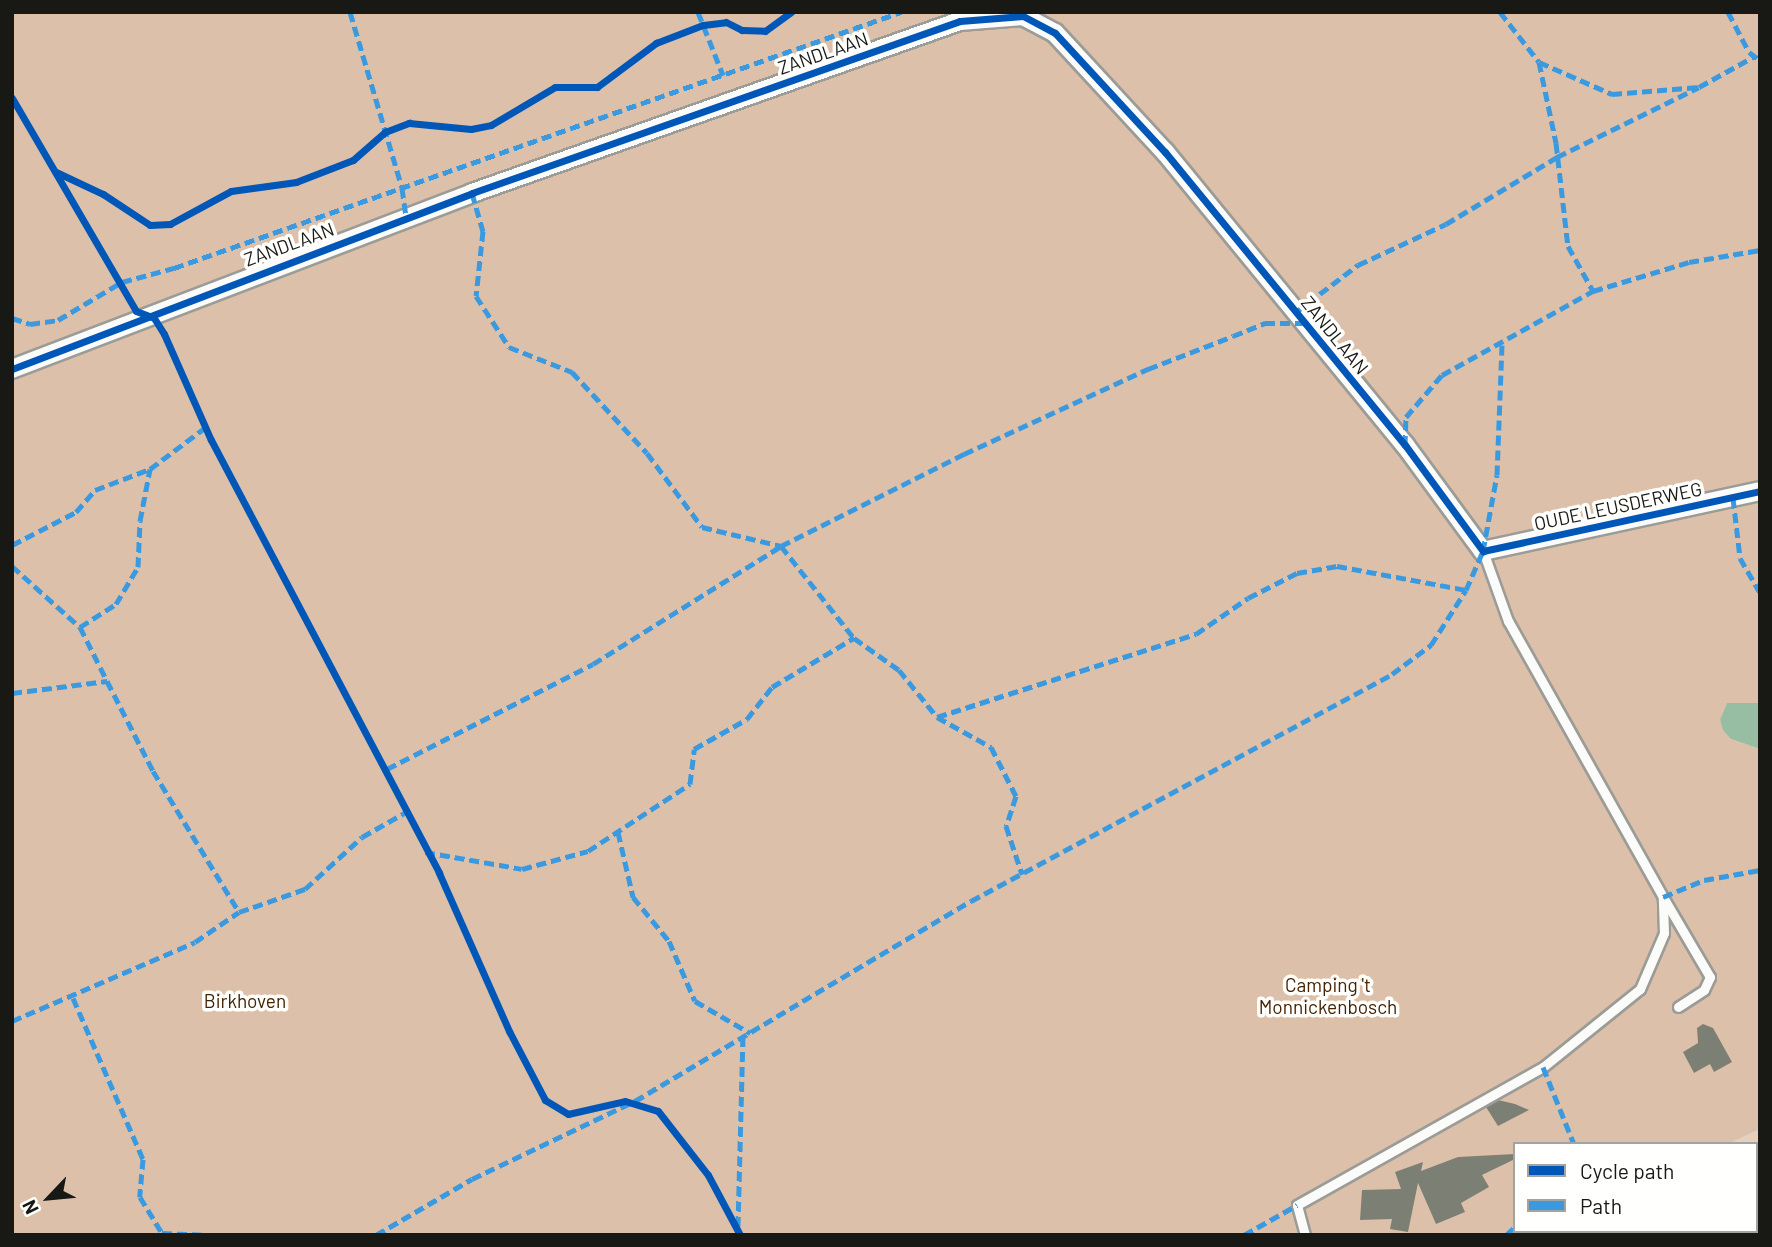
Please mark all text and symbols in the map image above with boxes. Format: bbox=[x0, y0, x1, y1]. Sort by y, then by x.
street label: ZANDLAAN bbox=[775, 27, 871, 79]
street label: ZANDLAAN bbox=[241, 217, 337, 271]
street label: ZANDLAAN bbox=[1297, 291, 1373, 379]
street label: OUDE LEUSDERWEG bbox=[1532, 477, 1704, 535]
park label: Camping 't Monnickenbosch bbox=[1259, 974, 1397, 1018]
park label: Birkhoven bbox=[204, 990, 286, 1012]
legend bbox=[1513, 1142, 1758, 1233]
text: Cycle path bbox=[1580, 1158, 1674, 1183]
north arrow bbox=[14, 1163, 84, 1233]
text: Path bbox=[1580, 1193, 1622, 1218]
text: N bbox=[17, 1197, 43, 1218]

